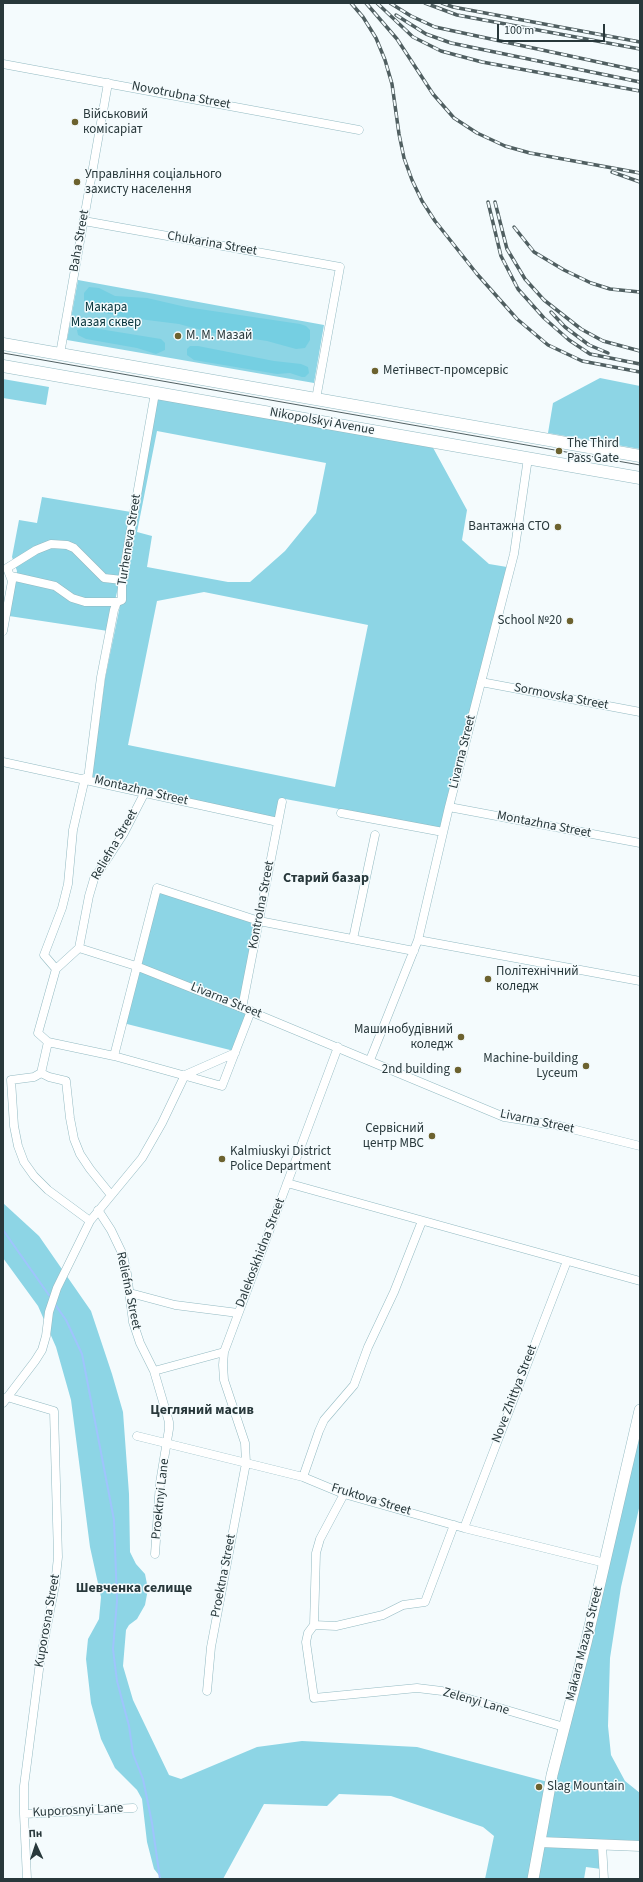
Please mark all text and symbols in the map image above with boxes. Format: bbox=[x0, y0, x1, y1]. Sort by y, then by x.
scale bar bbox=[499, 16, 607, 42]
text: 100 m bbox=[504, 22, 534, 39]
street label: Novotrubna Street bbox=[130, 79, 232, 113]
place label: Військовий комісаріат bbox=[83, 107, 148, 138]
marker: Військовий комісаріат bbox=[70, 117, 80, 127]
place label: Управління соціального захисту населення bbox=[85, 167, 222, 198]
marker: Управління соціального захисту населення bbox=[72, 177, 82, 187]
street label: Baha Street bbox=[67, 209, 93, 273]
street label: Chukarina Street bbox=[166, 228, 258, 260]
park label: Макара Мазая сквер bbox=[71, 300, 141, 331]
place label: М. М. Мазай bbox=[186, 328, 252, 344]
marker: М. М. Мазай bbox=[173, 331, 183, 341]
place label: Метінвест-промсервіс bbox=[383, 363, 509, 379]
marker: Метінвест-промсервіс bbox=[370, 366, 380, 376]
street label: Nikopolskyi Avenue bbox=[268, 405, 376, 439]
place label: The Third Pass Gate bbox=[567, 436, 619, 467]
marker: The Third Pass Gate bbox=[554, 446, 564, 456]
street label: Turheneva Street bbox=[115, 493, 145, 587]
place label: Вантажна СТО bbox=[468, 519, 550, 535]
marker: Вантажна СТО bbox=[553, 522, 563, 532]
place label: School №20 bbox=[498, 613, 562, 629]
marker: School №20 bbox=[565, 616, 575, 626]
street label: Sormovska Street bbox=[512, 680, 610, 714]
street label: Livarna Street bbox=[446, 714, 480, 790]
street label: Montazhna Street bbox=[93, 773, 189, 809]
street label: Reliefna Street bbox=[88, 807, 142, 883]
street label: Montazhna Street bbox=[496, 808, 592, 842]
street label: Kontrolna Street bbox=[246, 860, 278, 950]
district label: Старий базар bbox=[283, 871, 369, 887]
place label: Політехнічний коледж bbox=[496, 964, 579, 995]
marker: Політехнічний коледж bbox=[483, 974, 493, 984]
street label: Livarna Street bbox=[188, 980, 264, 1022]
place label: Машинобудівний коледж bbox=[354, 1022, 453, 1053]
marker: Машинобудівний коледж bbox=[456, 1032, 466, 1042]
place label: Machine-building Lyceum bbox=[483, 1051, 578, 1082]
marker: Machine-building Lyceum bbox=[581, 1061, 591, 1071]
place label: 2nd building bbox=[382, 1062, 450, 1078]
marker: 2nd building bbox=[453, 1065, 463, 1075]
street label: Livarna Street bbox=[499, 1107, 575, 1137]
place label: Сервісний центр МВС bbox=[363, 1121, 424, 1152]
marker: Сервісний центр МВС bbox=[427, 1131, 437, 1141]
place label: Kalmiuskyi District Police Department bbox=[230, 1144, 331, 1175]
marker: Kalmiuskyi District Police Department bbox=[217, 1154, 227, 1164]
street label: Dalekoskhidna Street bbox=[233, 1196, 289, 1310]
street label: Reliefna Street bbox=[112, 1251, 144, 1331]
street label: Nove Zhittya Street bbox=[489, 1343, 541, 1445]
district label: Цегляний масив bbox=[150, 1403, 254, 1419]
street label: Proektnyi Lane bbox=[149, 1458, 173, 1540]
street label: Fruktova Street bbox=[329, 1480, 413, 1520]
street label: Proektna Street bbox=[208, 1533, 240, 1619]
street label: Kuporosna Street bbox=[32, 1573, 64, 1669]
district label: Шевченка селище bbox=[76, 1581, 192, 1597]
street label: Makara Mazaya Street bbox=[563, 1585, 607, 1703]
street label: Zelenyi Lane bbox=[441, 1685, 511, 1719]
place label: Slag Mountain bbox=[547, 1779, 625, 1795]
marker: Slag Mountain bbox=[534, 1782, 544, 1792]
street label: Kuporosnyi Lane bbox=[32, 1801, 124, 1821]
north arrow bbox=[16, 1826, 56, 1866]
text: Пн bbox=[28, 1826, 43, 1841]

